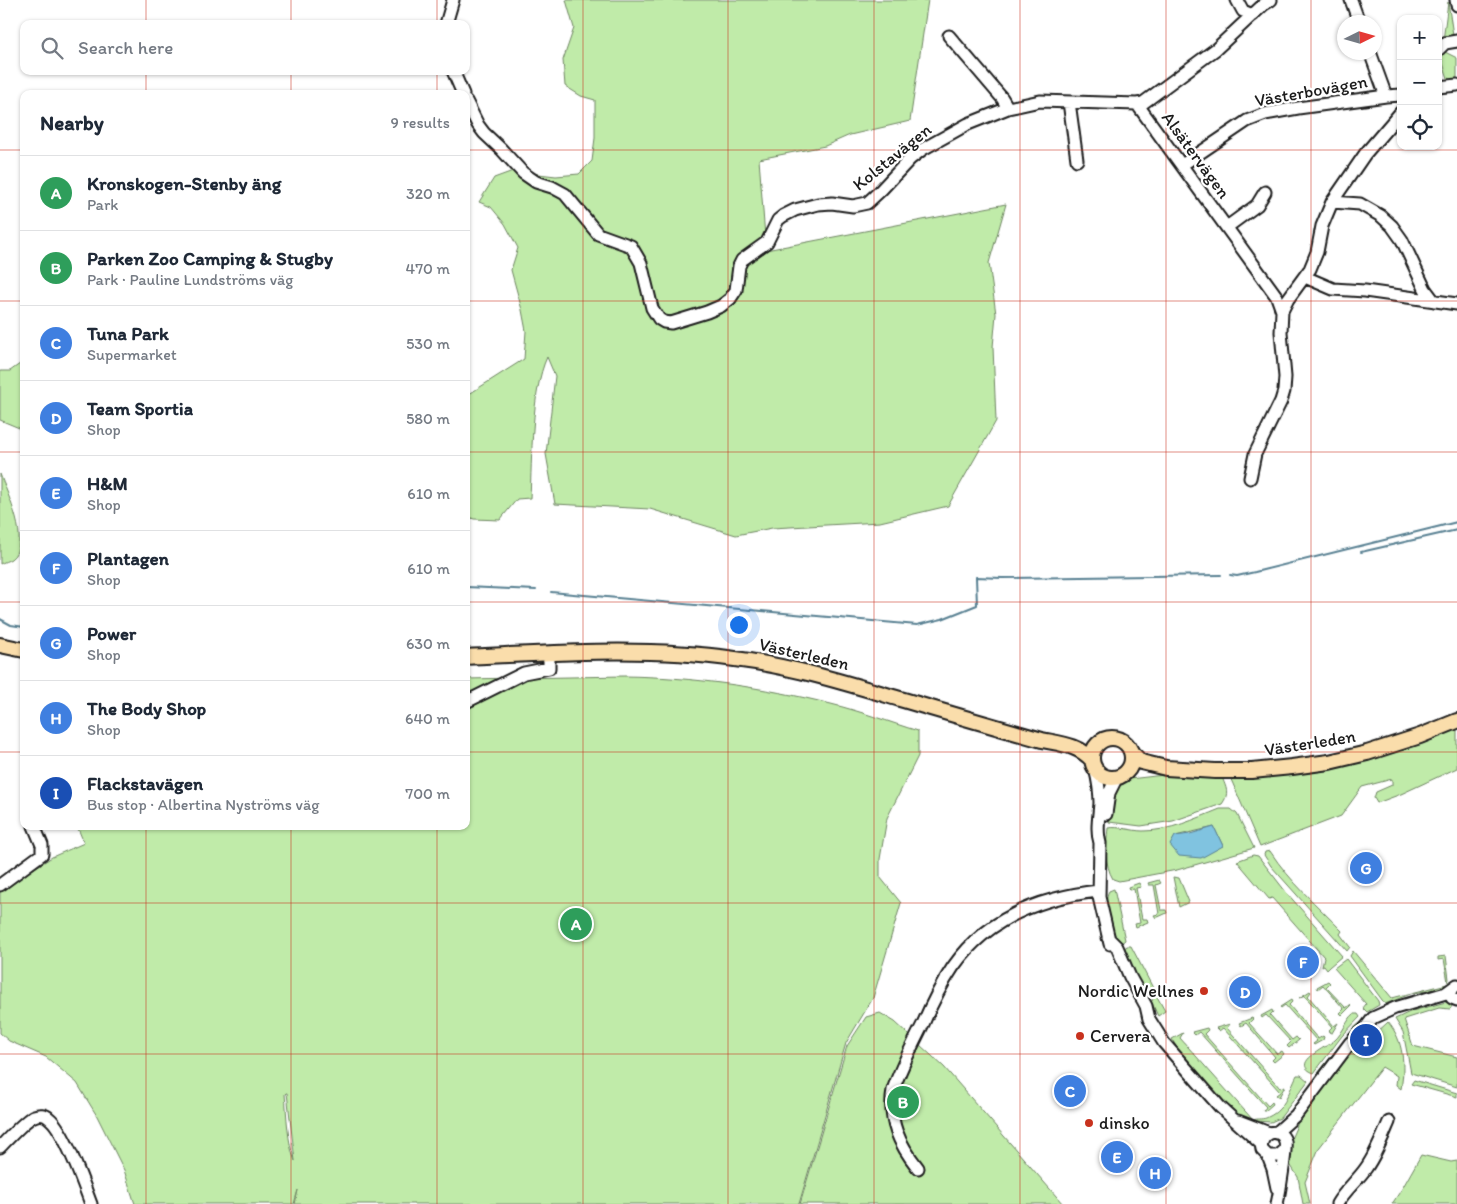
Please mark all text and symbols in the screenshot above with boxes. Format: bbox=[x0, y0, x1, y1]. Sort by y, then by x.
north arrow bbox=[1337, 15, 1382, 60]
map controls bbox=[1397, 15, 1442, 150]
button: + bbox=[1397, 15, 1442, 60]
search box bbox=[20, 20, 470, 75]
icon: search bbox=[38, 34, 66, 62]
text: Search here bbox=[78, 36, 173, 59]
button: − bbox=[1397, 60, 1442, 105]
street label: Västerbovägen bbox=[1253, 70, 1369, 112]
button: locate bbox=[1397, 105, 1442, 150]
street label: Alsätervägen bbox=[1157, 107, 1235, 203]
text: Nearby bbox=[40, 110, 104, 135]
text: 9 results bbox=[391, 113, 450, 132]
street label: Kolstavägen bbox=[848, 119, 936, 195]
text: Kronskogen-Stenby äng bbox=[87, 172, 281, 195]
text: A bbox=[51, 184, 61, 203]
text: 320 m bbox=[406, 184, 450, 203]
text: Park bbox=[87, 195, 118, 214]
text: Parken Zoo Camping & Stugby bbox=[87, 247, 333, 270]
text: B bbox=[51, 259, 61, 278]
text: 470 m bbox=[406, 259, 450, 278]
text: Park · Pauline Lundströms väg bbox=[87, 270, 293, 289]
text: Tuna Park bbox=[87, 322, 169, 345]
text: C bbox=[51, 334, 61, 353]
text: 530 m bbox=[406, 334, 450, 353]
text: Supermarket bbox=[87, 345, 177, 364]
text: Team Sportia bbox=[87, 397, 193, 420]
text: D bbox=[51, 409, 61, 428]
text: 580 m bbox=[406, 409, 450, 428]
text: Shop bbox=[87, 420, 121, 439]
text: H&M bbox=[87, 472, 128, 495]
text: E bbox=[52, 484, 60, 503]
text: 610 m bbox=[407, 484, 450, 503]
text: Shop bbox=[87, 495, 121, 514]
text: Plantagen bbox=[87, 547, 169, 570]
text: F bbox=[52, 559, 60, 578]
text: 610 m bbox=[407, 559, 450, 578]
text: Shop bbox=[87, 570, 121, 589]
your location bbox=[726, 612, 752, 638]
text: Power bbox=[87, 622, 136, 645]
street label: Västerleden bbox=[757, 633, 851, 675]
text: G bbox=[50, 634, 62, 653]
text: 630 m bbox=[406, 634, 450, 653]
text: Shop bbox=[87, 645, 121, 664]
text: The Body Shop bbox=[87, 697, 206, 720]
text: H bbox=[50, 709, 62, 728]
text: 640 m bbox=[405, 709, 450, 728]
text: Shop bbox=[87, 720, 121, 739]
street label: Västerleden bbox=[1263, 725, 1357, 761]
text: Flackstavägen bbox=[87, 772, 203, 795]
text: I bbox=[53, 784, 59, 803]
text: 700 m bbox=[405, 784, 450, 803]
text: Bus stop · Albertina Nyströms väg bbox=[87, 795, 319, 814]
pin: G bbox=[1350, 849, 1382, 887]
pin: A bbox=[560, 905, 592, 943]
pin: F bbox=[1287, 943, 1319, 981]
pin: D bbox=[1229, 973, 1261, 1011]
place label: Nordic Wellnes bbox=[1078, 980, 1194, 1002]
marker: Nordic Wellnes bbox=[1198, 985, 1210, 997]
pin: I bbox=[1350, 1021, 1382, 1059]
place label: Cervera bbox=[1090, 1025, 1151, 1047]
marker: Cervera bbox=[1074, 1030, 1086, 1042]
pin: C bbox=[1054, 1072, 1086, 1110]
pin: B bbox=[887, 1083, 919, 1121]
place label: dinsko bbox=[1099, 1112, 1150, 1134]
marker: dinsko bbox=[1083, 1117, 1095, 1129]
pin: E bbox=[1101, 1138, 1133, 1176]
pin: H bbox=[1139, 1154, 1171, 1192]

